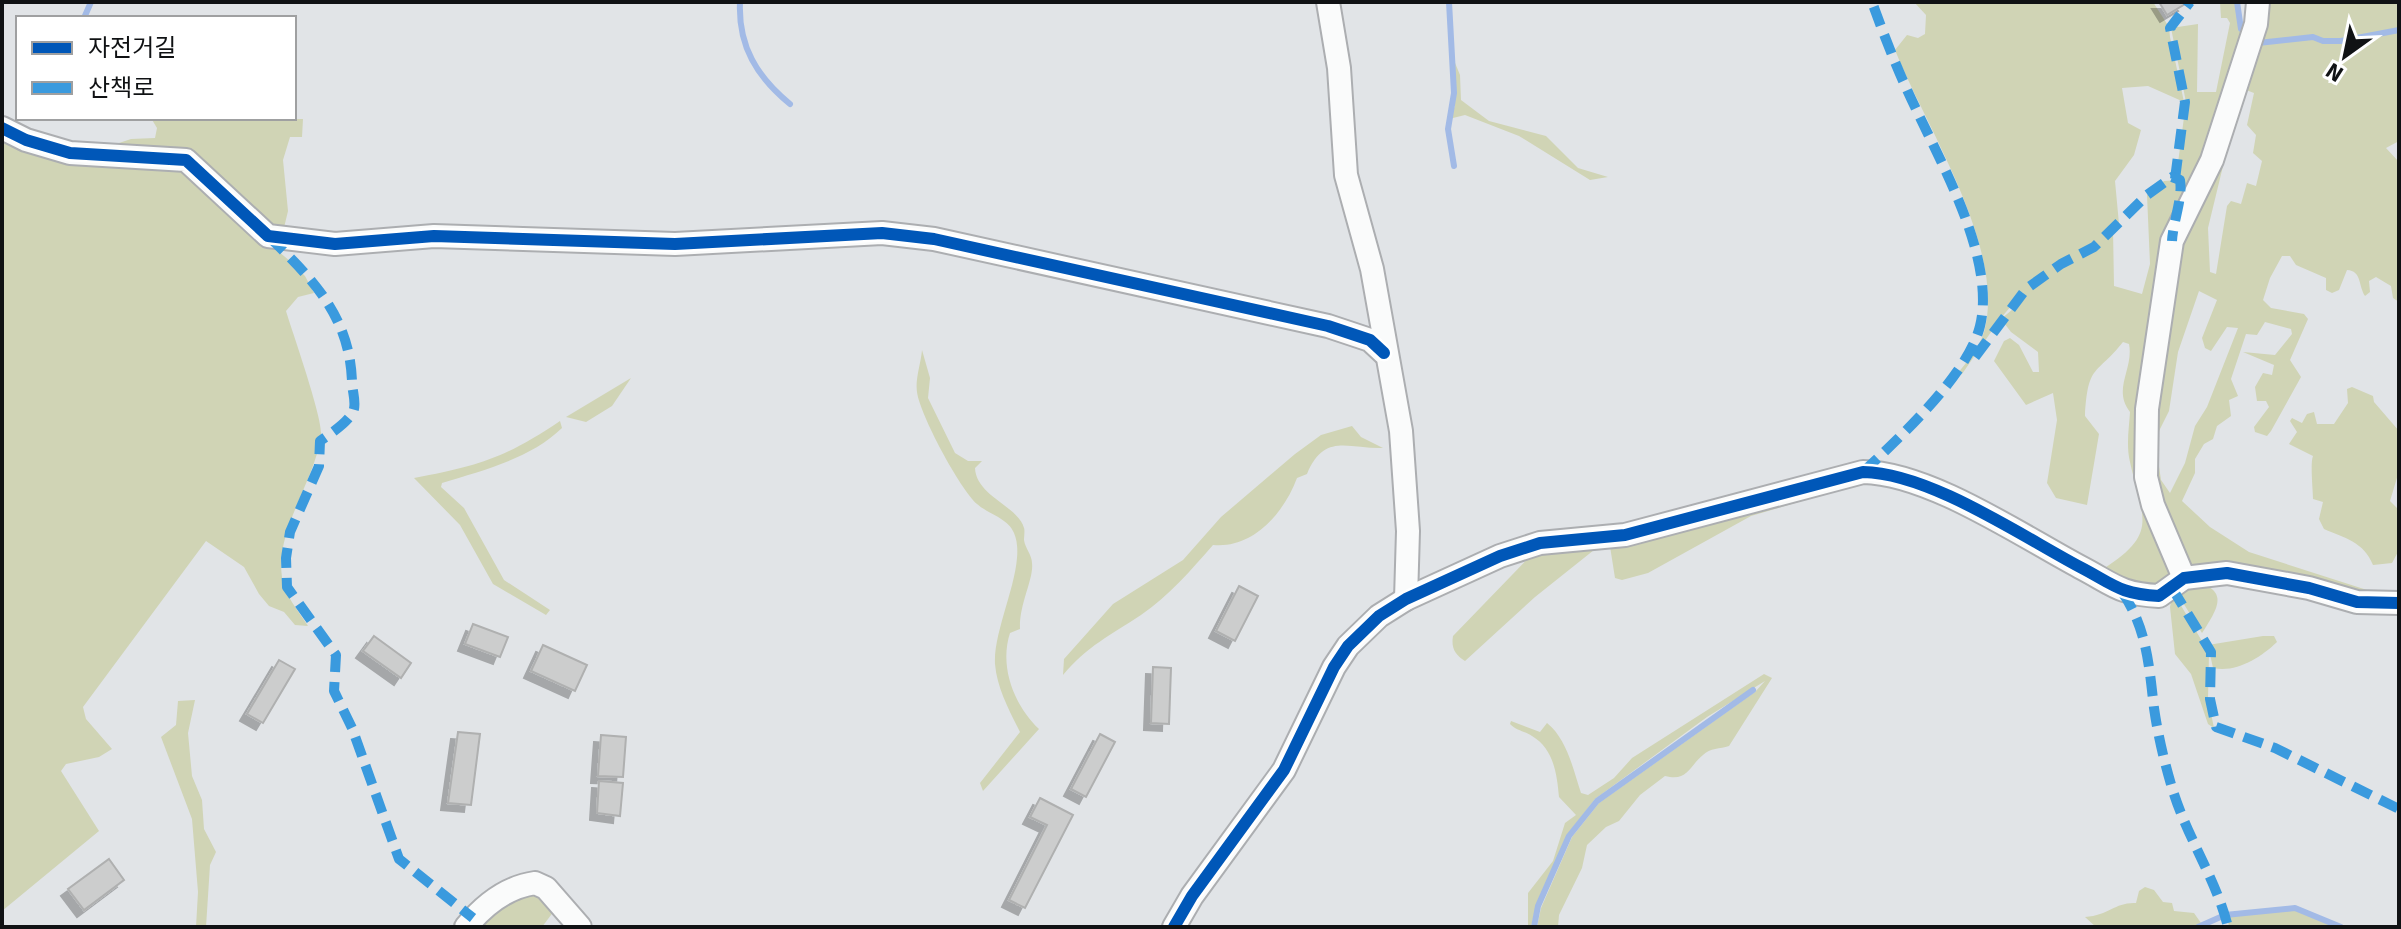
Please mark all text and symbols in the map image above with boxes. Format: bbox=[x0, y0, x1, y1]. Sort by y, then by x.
legend bbox=[16, 16, 296, 120]
north arrow bbox=[2305, 16, 2385, 96]
text: 자전거길 bbox=[88, 33, 176, 63]
text: N bbox=[2321, 57, 2348, 88]
text: 산책로 bbox=[88, 73, 154, 103]

